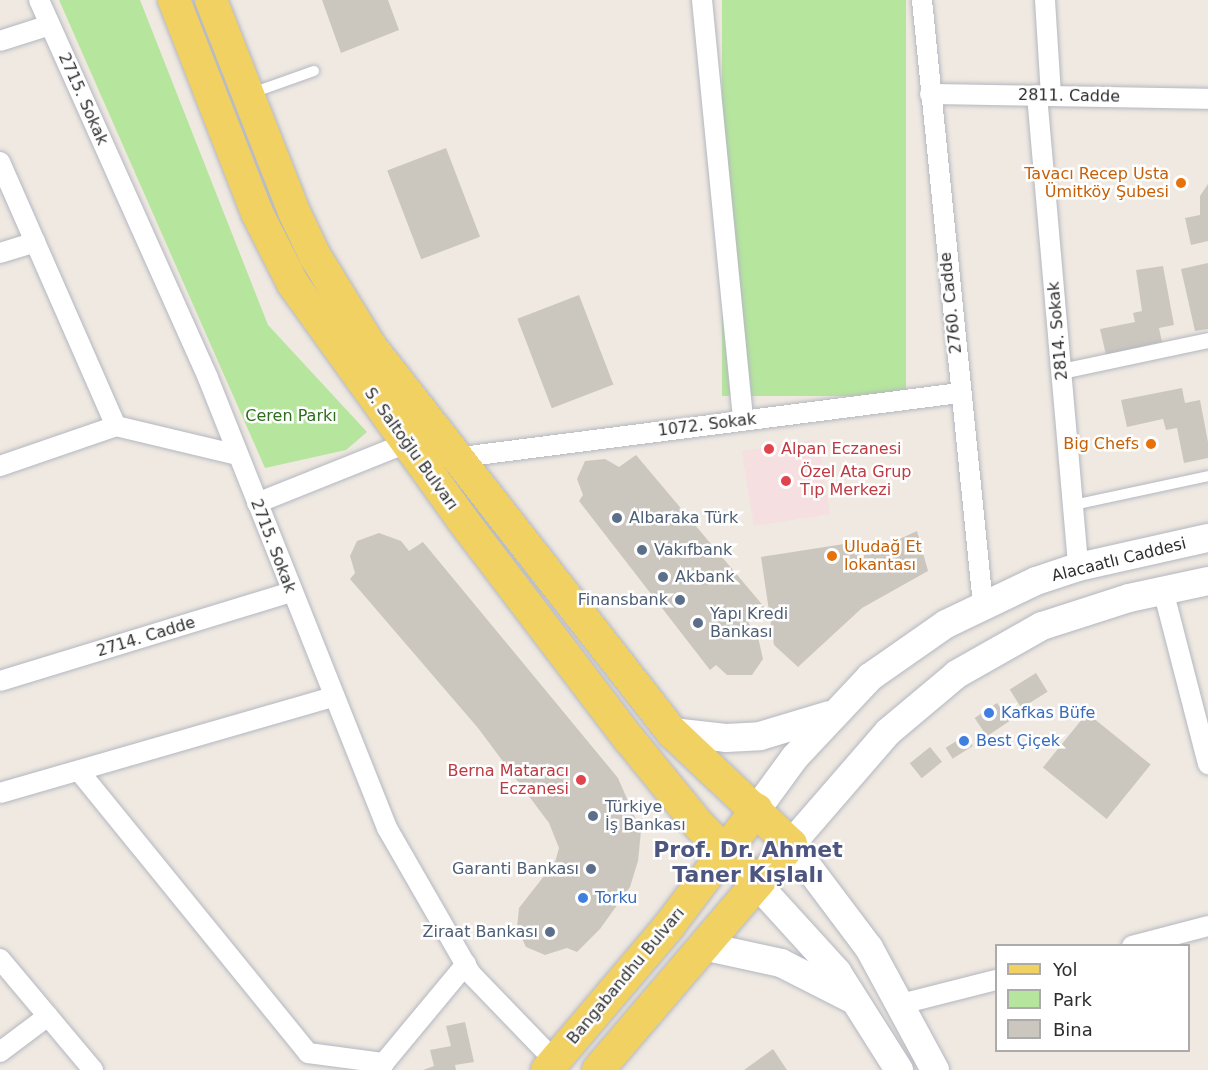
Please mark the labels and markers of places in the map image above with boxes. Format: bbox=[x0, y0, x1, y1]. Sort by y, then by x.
place label: Tavacı Recep Usta Ümitköy Şubesi bbox=[1024, 164, 1169, 202]
marker: Tavacı Recep Usta Ümitköy Şubesi bbox=[1174, 176, 1188, 190]
place label: Big Chefs bbox=[1063, 434, 1139, 454]
marker: Big Chefs bbox=[1144, 437, 1158, 451]
place label: Alpan Eczanesi bbox=[781, 439, 901, 459]
marker: Alpan Eczanesi bbox=[762, 442, 776, 456]
place label: Özel Ata Grup Tıp Merkezi bbox=[800, 462, 911, 500]
marker: Özel Ata Grup Tıp Merkezi bbox=[777, 472, 795, 490]
place label: Albaraka Türk bbox=[629, 508, 738, 528]
marker: Albaraka Türk bbox=[610, 511, 624, 525]
place label: Uludağ Et lokantası bbox=[844, 537, 922, 575]
place label: Vakıfbank bbox=[654, 540, 732, 560]
marker: Vakıfbank bbox=[635, 543, 649, 557]
marker: Uludağ Et lokantası bbox=[825, 549, 839, 563]
place label: Akbank bbox=[675, 567, 735, 587]
marker: Akbank bbox=[656, 570, 670, 584]
place label: Finansbank bbox=[578, 590, 668, 610]
marker: Finansbank bbox=[673, 593, 687, 607]
place label: Yapı Kredi Bankası bbox=[710, 604, 788, 642]
marker: Yapı Kredi Bankası bbox=[691, 616, 705, 630]
place label: Kafkas Büfe bbox=[1001, 703, 1095, 723]
marker: Kafkas Büfe bbox=[982, 706, 996, 720]
place label: Best Çiçek bbox=[976, 731, 1060, 751]
marker: Best Çiçek bbox=[957, 734, 971, 748]
place label: Berna Mataracı Eczanesi bbox=[448, 761, 569, 799]
marker: Berna Mataracı Eczanesi bbox=[574, 773, 588, 787]
place label: Türkiye İş Bankası bbox=[605, 797, 686, 835]
marker: Türkiye İş Bankası bbox=[586, 809, 600, 823]
place label: Garanti Bankası bbox=[452, 859, 579, 879]
marker: Garanti Bankası bbox=[584, 862, 598, 876]
place label: Torku bbox=[595, 888, 637, 908]
marker: Torku bbox=[576, 891, 590, 905]
place label: Ziraat Bankası bbox=[423, 922, 538, 942]
marker: Ziraat Bankası bbox=[543, 925, 557, 939]

